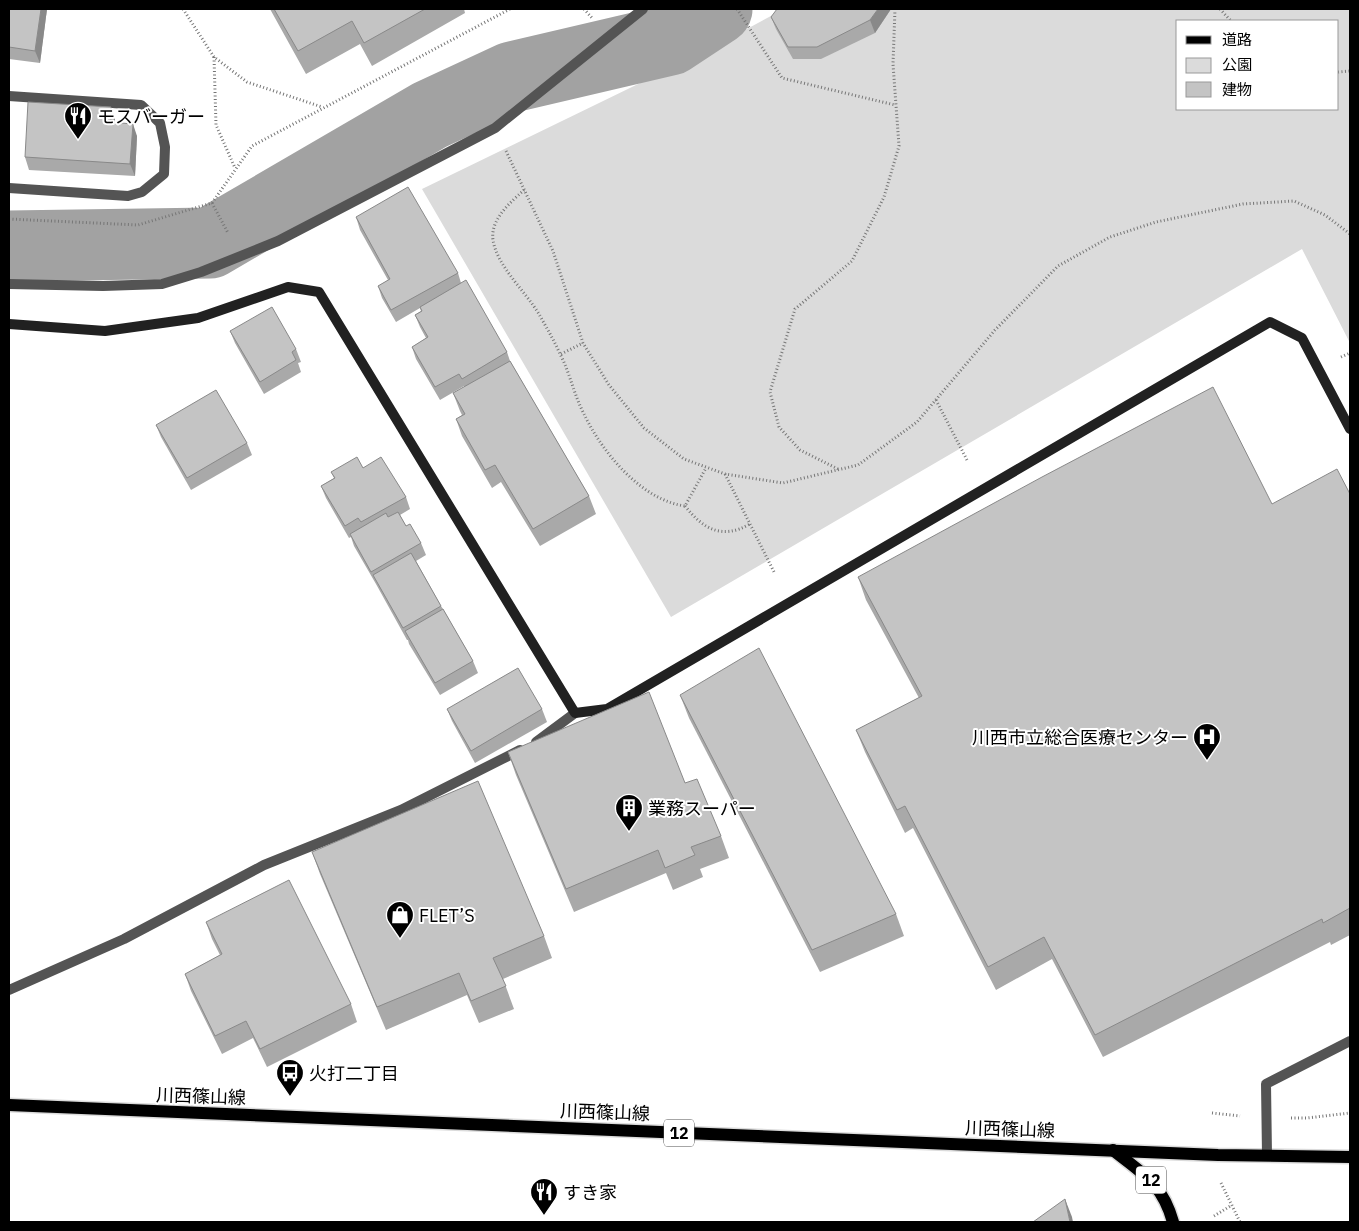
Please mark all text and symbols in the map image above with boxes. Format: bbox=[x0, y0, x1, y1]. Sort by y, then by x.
legend bbox=[1176, 20, 1339, 110]
text: 道路 bbox=[1222, 30, 1252, 49]
text: 公園 bbox=[1222, 55, 1252, 74]
text: 建物 bbox=[1222, 80, 1252, 99]
restaurant icon: モスバーガー bbox=[63, 101, 93, 140]
place label: モスバーガー bbox=[97, 105, 205, 128]
hospital icon: 川西市立総合医療センター bbox=[1192, 722, 1222, 761]
place label: 川西市立総合医療センター bbox=[972, 726, 1188, 749]
building icon: 業務スーパー bbox=[614, 793, 644, 832]
place label: 業務スーパー bbox=[648, 797, 756, 820]
shop icon: FLET’S bbox=[385, 900, 415, 939]
place label: FLET’S bbox=[419, 904, 475, 927]
bus stop icon: 火打二丁目 bbox=[275, 1058, 305, 1097]
place label: 火打二丁目 bbox=[309, 1062, 399, 1085]
street label: 川西篠山線 bbox=[156, 1083, 246, 1109]
street label: 川西篠山線 bbox=[560, 1099, 650, 1125]
street label: 川西篠山線 bbox=[965, 1116, 1055, 1142]
road number: 12 bbox=[664, 1120, 694, 1146]
road number: 12 bbox=[1136, 1166, 1166, 1194]
restaurant icon: すき家 bbox=[529, 1177, 559, 1216]
place label: すき家 bbox=[563, 1181, 617, 1204]

